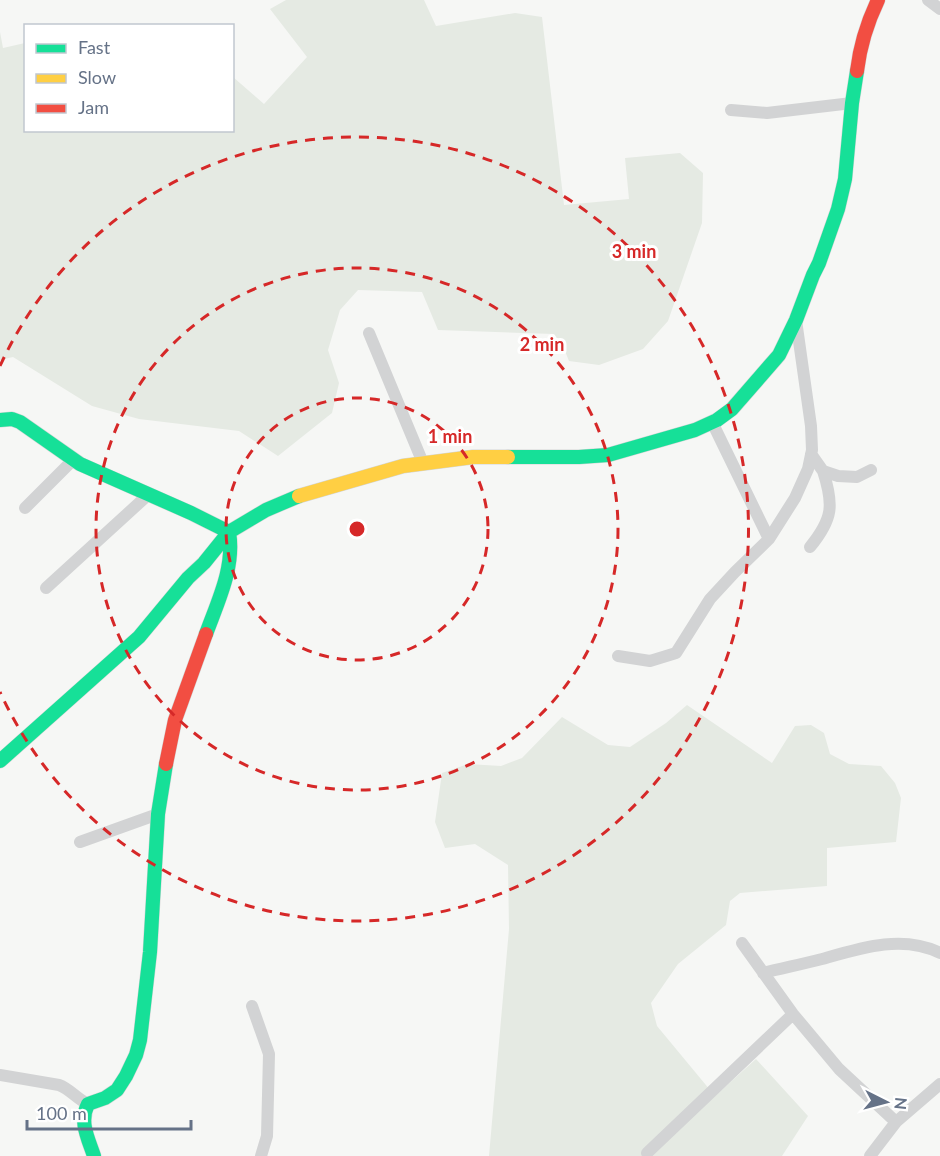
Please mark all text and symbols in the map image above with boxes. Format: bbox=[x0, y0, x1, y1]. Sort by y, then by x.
legend bbox=[24, 24, 234, 132]
text: Fast bbox=[78, 36, 111, 58]
text: Slow bbox=[78, 66, 116, 88]
text: Jam bbox=[78, 96, 109, 118]
text: 3 min bbox=[612, 240, 656, 262]
text: 2 min bbox=[520, 333, 564, 355]
text: 1 min bbox=[428, 425, 472, 447]
centre of rings bbox=[347, 519, 367, 539]
north arrow bbox=[856, 1072, 916, 1132]
scale bar bbox=[27, 1093, 190, 1131]
text: N bbox=[891, 1096, 912, 1111]
text: 100 m bbox=[36, 1102, 87, 1124]

